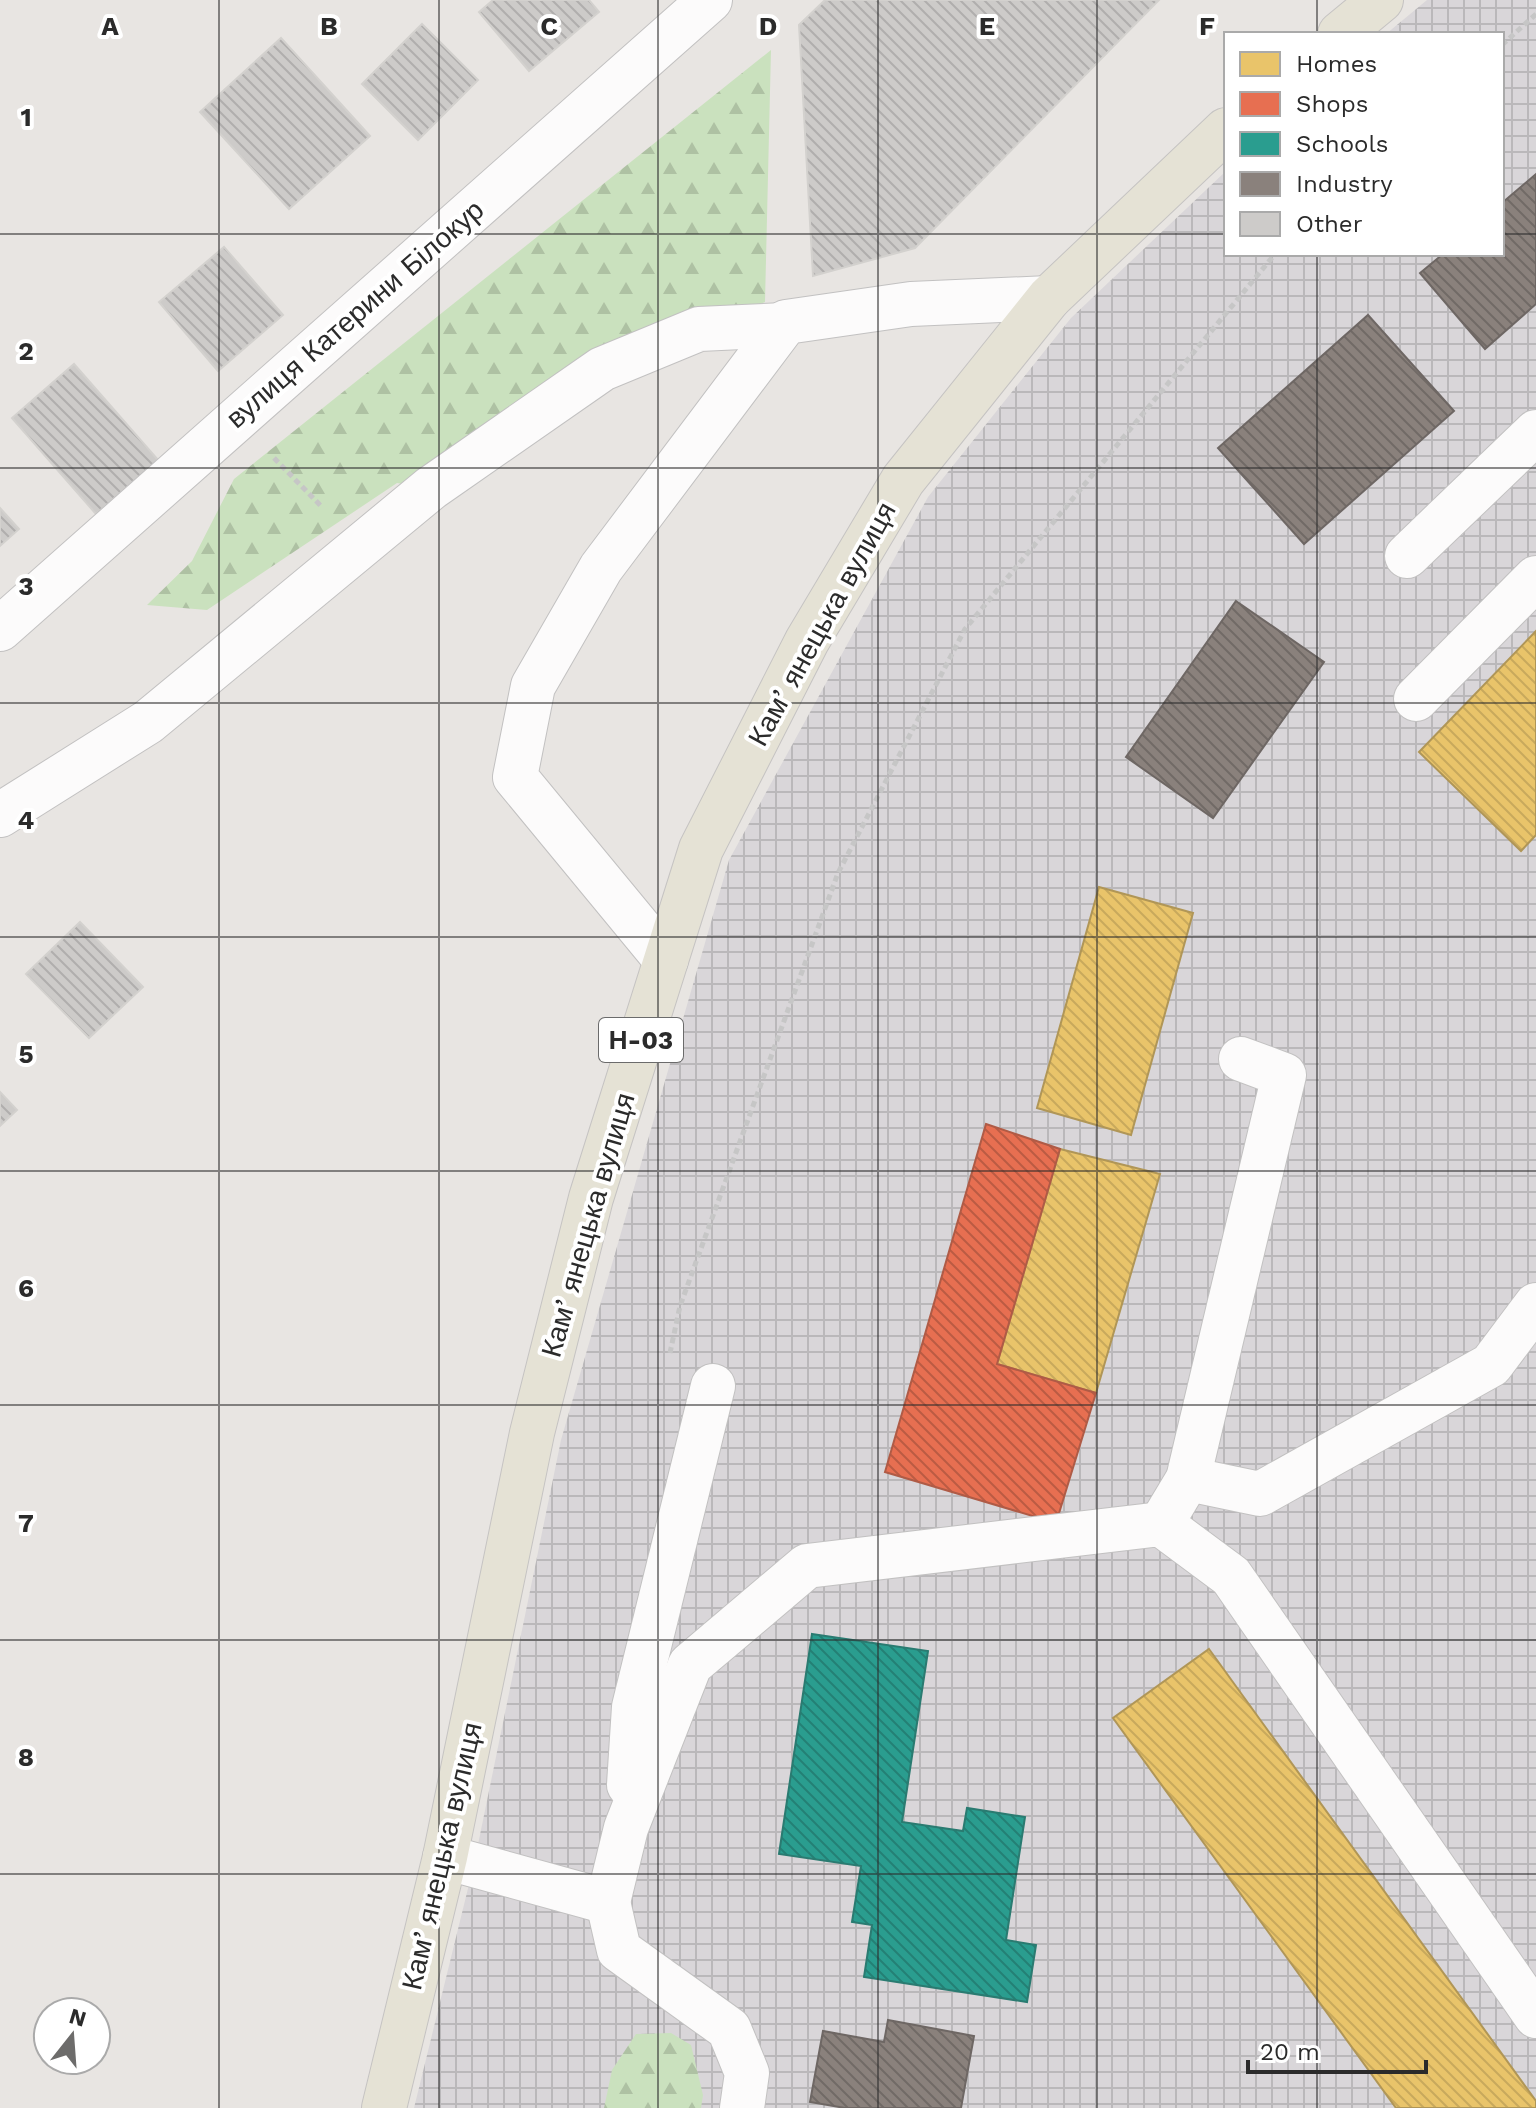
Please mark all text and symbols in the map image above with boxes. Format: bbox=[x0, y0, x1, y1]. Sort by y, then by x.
text: A bbox=[101, 11, 119, 41]
text: B bbox=[320, 11, 338, 41]
text: C bbox=[540, 11, 558, 41]
text: D bbox=[759, 11, 777, 41]
text: E bbox=[979, 11, 995, 41]
text: F bbox=[1199, 11, 1215, 41]
legend bbox=[1224, 32, 1504, 256]
text: Homes bbox=[1296, 50, 1377, 78]
text: Shops bbox=[1296, 90, 1368, 118]
text: 1 bbox=[20, 102, 32, 132]
text: Schools bbox=[1296, 130, 1388, 158]
text: Industry bbox=[1296, 170, 1393, 198]
street label: вулиця Катерини Білокур bbox=[220, 193, 490, 435]
text: Other bbox=[1296, 210, 1363, 238]
text: 2 bbox=[18, 336, 34, 366]
street label: Камʼянецька вулиця bbox=[741, 496, 903, 752]
text: 3 bbox=[18, 571, 34, 601]
text: 4 bbox=[18, 805, 35, 835]
road number: Н-03 bbox=[599, 1018, 683, 1062]
text: 5 bbox=[18, 1039, 34, 1069]
street label: Камʼянецька вулиця bbox=[534, 1089, 642, 1361]
text: 6 bbox=[18, 1273, 34, 1303]
text: 7 bbox=[18, 1508, 34, 1538]
street label: Камʼянецька вулиця bbox=[395, 1719, 489, 1993]
text: 8 bbox=[18, 1742, 34, 1772]
north arrow bbox=[32, 1996, 112, 2076]
text: N bbox=[66, 2003, 89, 2032]
scale bar bbox=[1248, 2024, 1426, 2074]
text: 20 m bbox=[1260, 2038, 1320, 2066]

